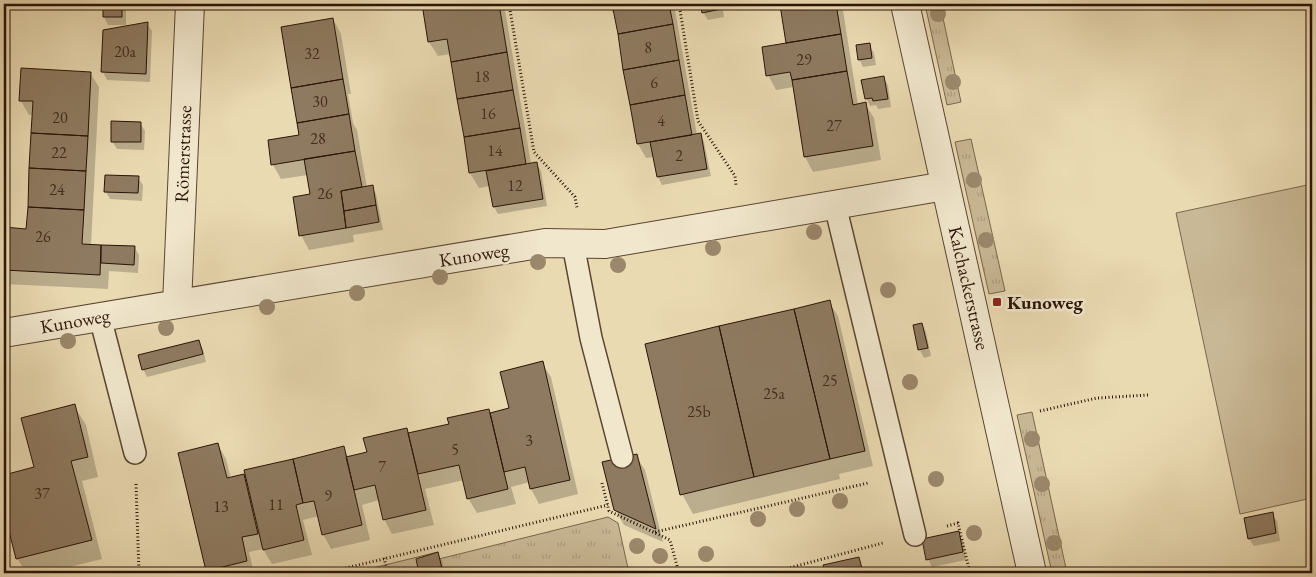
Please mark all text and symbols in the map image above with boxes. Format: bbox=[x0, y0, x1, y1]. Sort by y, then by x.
house number: 8 bbox=[644, 37, 652, 58]
house number: 20a bbox=[114, 41, 136, 62]
house number: 32 bbox=[304, 43, 320, 64]
house number: 29 bbox=[796, 49, 812, 70]
house number: 18 bbox=[474, 66, 490, 87]
house number: 6 bbox=[650, 72, 658, 93]
house number: 30 bbox=[312, 91, 328, 112]
house number: 16 bbox=[480, 103, 496, 124]
street label: Römerstrasse bbox=[169, 105, 197, 203]
house number: 20 bbox=[52, 107, 68, 128]
house number: 4 bbox=[657, 110, 665, 131]
house number: 27 bbox=[826, 115, 842, 136]
house number: 28 bbox=[310, 128, 326, 149]
house number: 14 bbox=[487, 140, 503, 161]
house number: 22 bbox=[51, 142, 67, 163]
house number: 2 bbox=[675, 145, 683, 166]
house number: 12 bbox=[507, 175, 523, 196]
house number: 24 bbox=[49, 179, 65, 200]
house number: 26 bbox=[317, 183, 333, 204]
street label: Kalchackerstrasse bbox=[943, 224, 995, 352]
house number: 26 bbox=[35, 226, 51, 247]
street label: Kunoweg bbox=[437, 237, 511, 273]
place label: Kunoweg bbox=[1007, 290, 1083, 315]
marker: Kunoweg bbox=[991, 296, 1003, 308]
street label: Kunoweg bbox=[38, 302, 113, 339]
house number: 25 bbox=[822, 370, 838, 391]
house number: 25a bbox=[763, 383, 785, 404]
house number: 25b bbox=[687, 401, 711, 422]
house number: 3 bbox=[525, 430, 533, 451]
house number: 5 bbox=[451, 439, 459, 460]
house number: 7 bbox=[378, 456, 386, 477]
house number: 37 bbox=[34, 483, 50, 504]
house number: 9 bbox=[324, 485, 332, 506]
house number: 11 bbox=[268, 494, 284, 515]
house number: 13 bbox=[213, 496, 229, 517]

